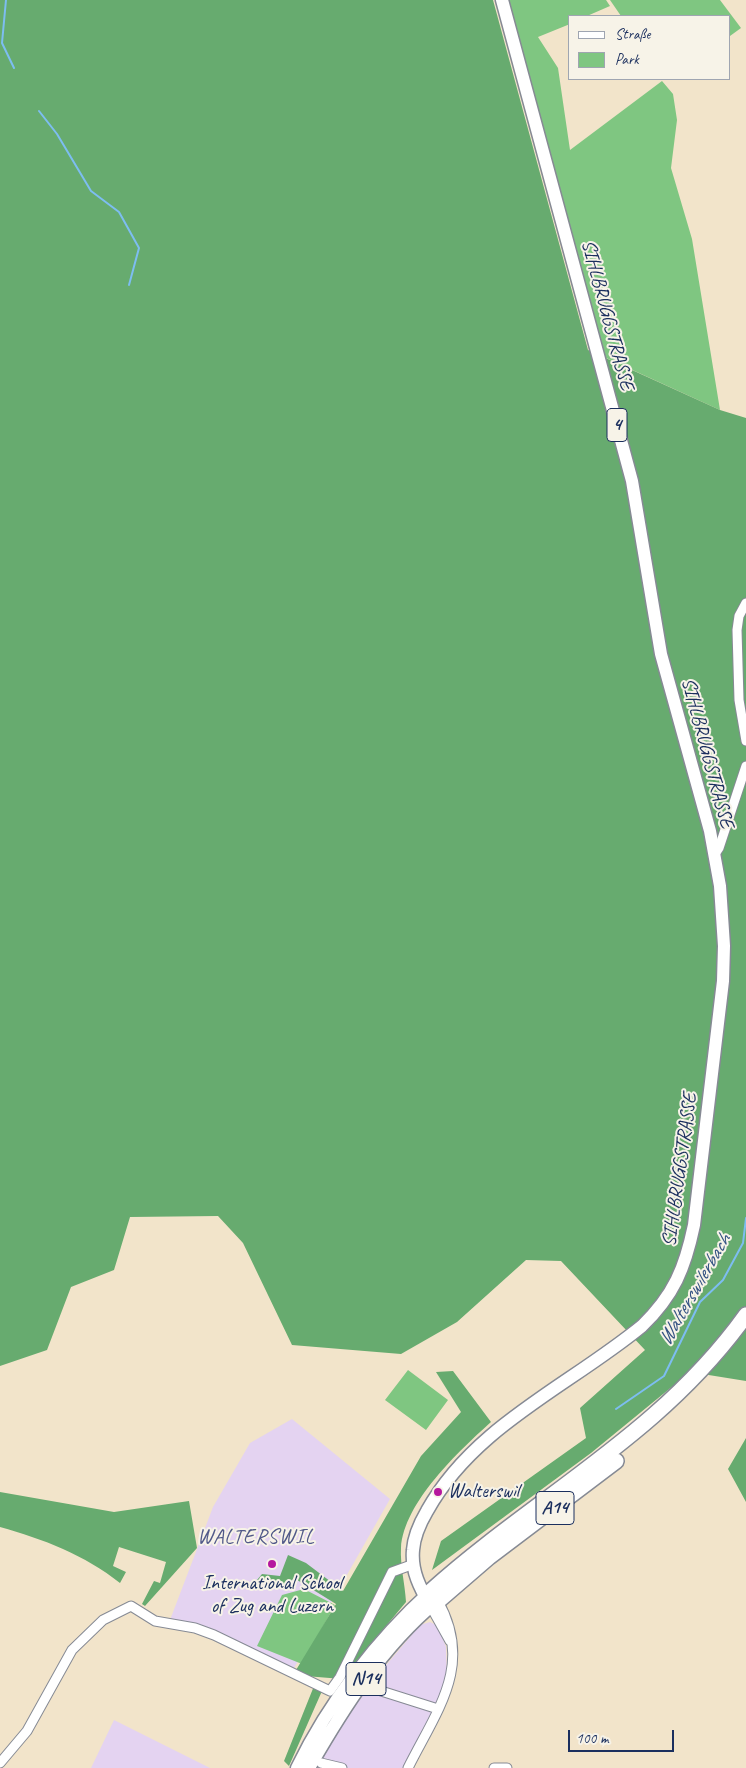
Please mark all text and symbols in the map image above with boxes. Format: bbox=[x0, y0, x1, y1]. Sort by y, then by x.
legend bbox=[568, 15, 731, 80]
text: Straße bbox=[615, 25, 650, 44]
text: Park bbox=[615, 50, 639, 69]
street label: SIHLBRUGGSTRASSE bbox=[575, 237, 639, 393]
road number: 4 bbox=[607, 408, 627, 442]
street label: SIHLBRUGGSTRASSE bbox=[675, 675, 739, 831]
street label: SIHLBRUGGSTRASSE bbox=[657, 1092, 703, 1248]
water label: Walterswilerbach bbox=[653, 1230, 737, 1350]
place label: Walterswil bbox=[448, 1480, 519, 1504]
marker: Walterswil bbox=[432, 1486, 444, 1498]
road number: A14 bbox=[536, 1492, 574, 1525]
district label: WALTERSWIL bbox=[197, 1524, 315, 1550]
marker: International School of Zug and Luzern bbox=[266, 1558, 278, 1570]
place label: International School of Zug and Luzern bbox=[202, 1572, 342, 1619]
road number: N14 bbox=[346, 1662, 386, 1696]
scale bar bbox=[571, 1720, 677, 1752]
text: 100 m bbox=[576, 1729, 608, 1748]

